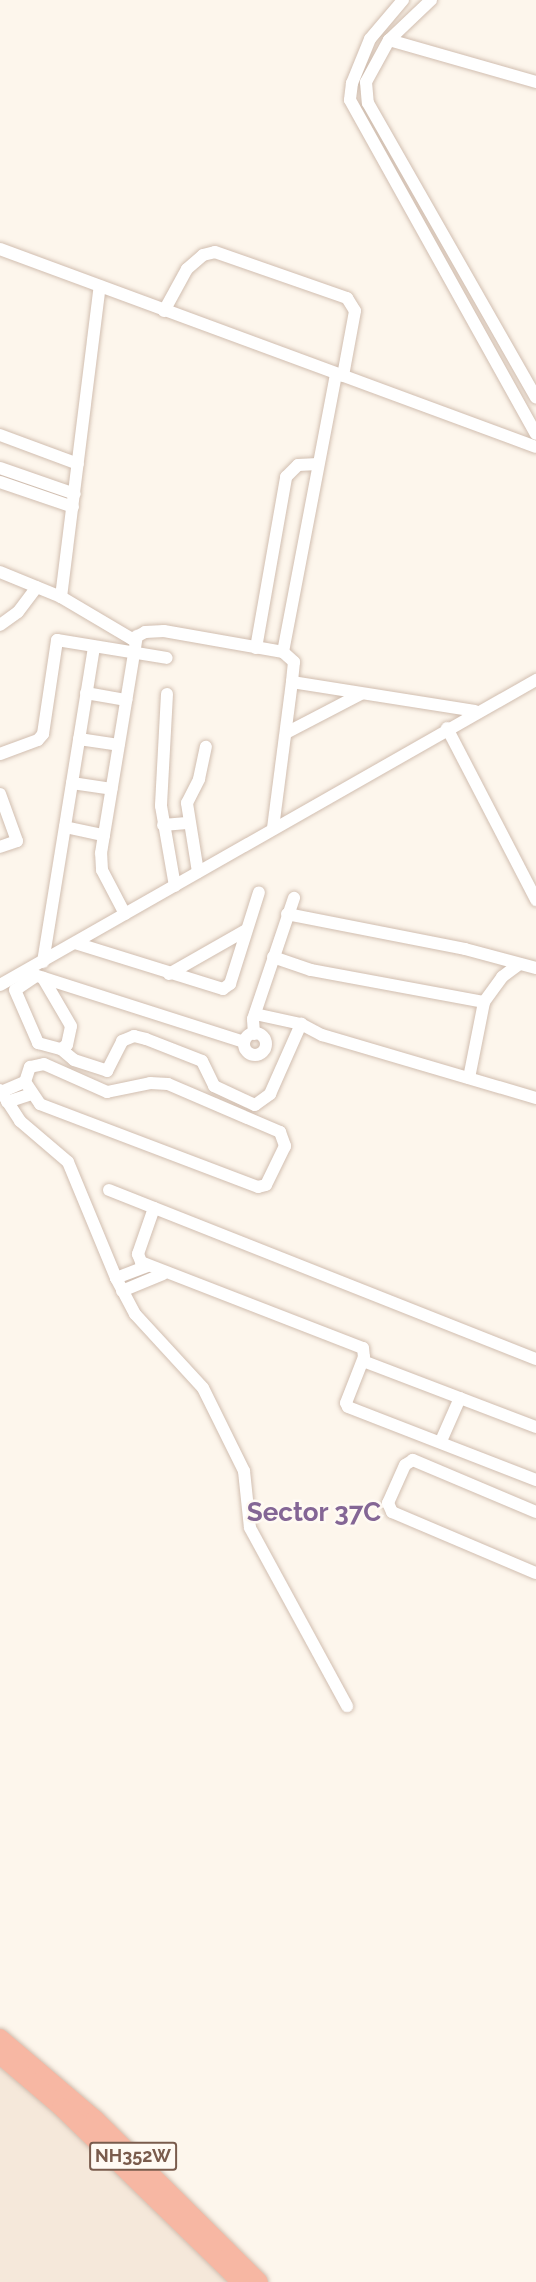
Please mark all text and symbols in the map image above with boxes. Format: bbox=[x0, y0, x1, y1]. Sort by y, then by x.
district label: Sector 37C bbox=[247, 1497, 381, 1529]
road number: NH352W bbox=[88, 2141, 178, 2171]

